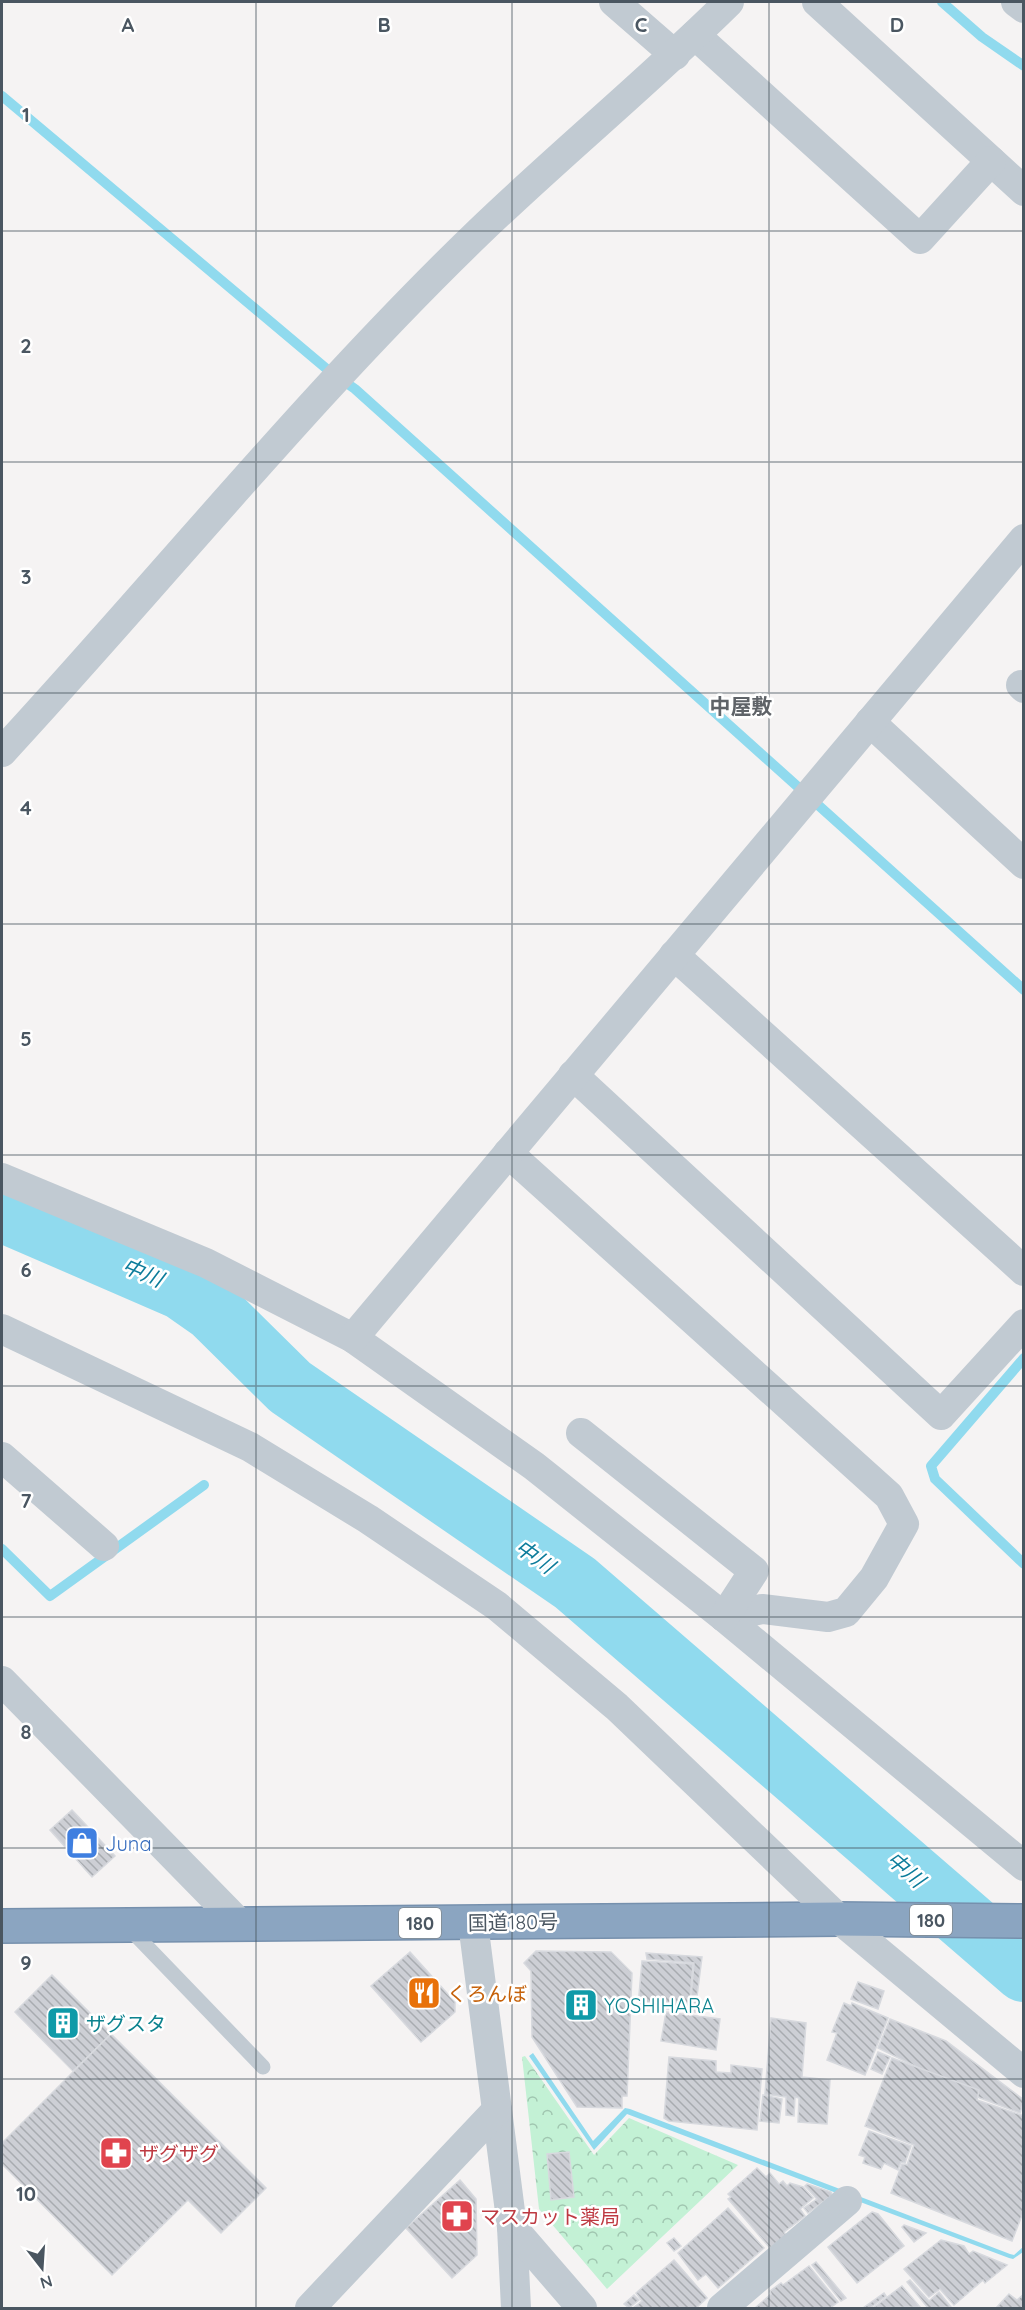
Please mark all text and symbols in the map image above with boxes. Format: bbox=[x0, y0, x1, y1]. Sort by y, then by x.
text: A bbox=[122, 12, 135, 37]
text: B bbox=[377, 12, 391, 37]
text: C bbox=[635, 12, 648, 37]
text: D bbox=[890, 12, 904, 37]
text: 1 bbox=[22, 102, 30, 127]
text: 2 bbox=[20, 333, 32, 358]
text: 3 bbox=[21, 564, 31, 589]
district label: 中屋敷 bbox=[710, 693, 773, 719]
text: 4 bbox=[20, 795, 32, 820]
text: 5 bbox=[20, 1026, 32, 1051]
water label: 中川 bbox=[119, 1252, 169, 1293]
text: 6 bbox=[20, 1257, 32, 1282]
text: 7 bbox=[21, 1488, 32, 1513]
water label: 中川 bbox=[510, 1533, 561, 1580]
text: 8 bbox=[21, 1719, 32, 1744]
shop icon: Juna bbox=[64, 1825, 100, 1861]
place label: Juna bbox=[105, 1831, 152, 1856]
water label: 中川 bbox=[882, 1845, 932, 1894]
road number: 180 bbox=[910, 1905, 952, 1935]
road number: 180 bbox=[399, 1908, 441, 1938]
street label: 国道180号 bbox=[468, 1909, 558, 1935]
text: 9 bbox=[20, 1950, 32, 1975]
restaurant icon: くろんぼ bbox=[406, 1975, 442, 2011]
place label: くろんぼ bbox=[447, 1981, 527, 2006]
building icon: YOSHIHARA bbox=[563, 1987, 599, 2023]
place label: YOSHIHARA bbox=[604, 1993, 714, 2018]
building icon: ザグスタ bbox=[45, 2005, 81, 2041]
place label: ザグスタ bbox=[86, 2011, 166, 2036]
pharmacy icon: ザグザグ bbox=[98, 2135, 134, 2171]
place label: ザグザグ bbox=[139, 2141, 219, 2166]
text: 10 bbox=[16, 2181, 36, 2206]
pharmacy icon: マスカット薬局 bbox=[439, 2198, 475, 2234]
place label: マスカット薬局 bbox=[480, 2204, 620, 2229]
north arrow bbox=[12, 2238, 72, 2298]
text: N bbox=[38, 2271, 55, 2294]

